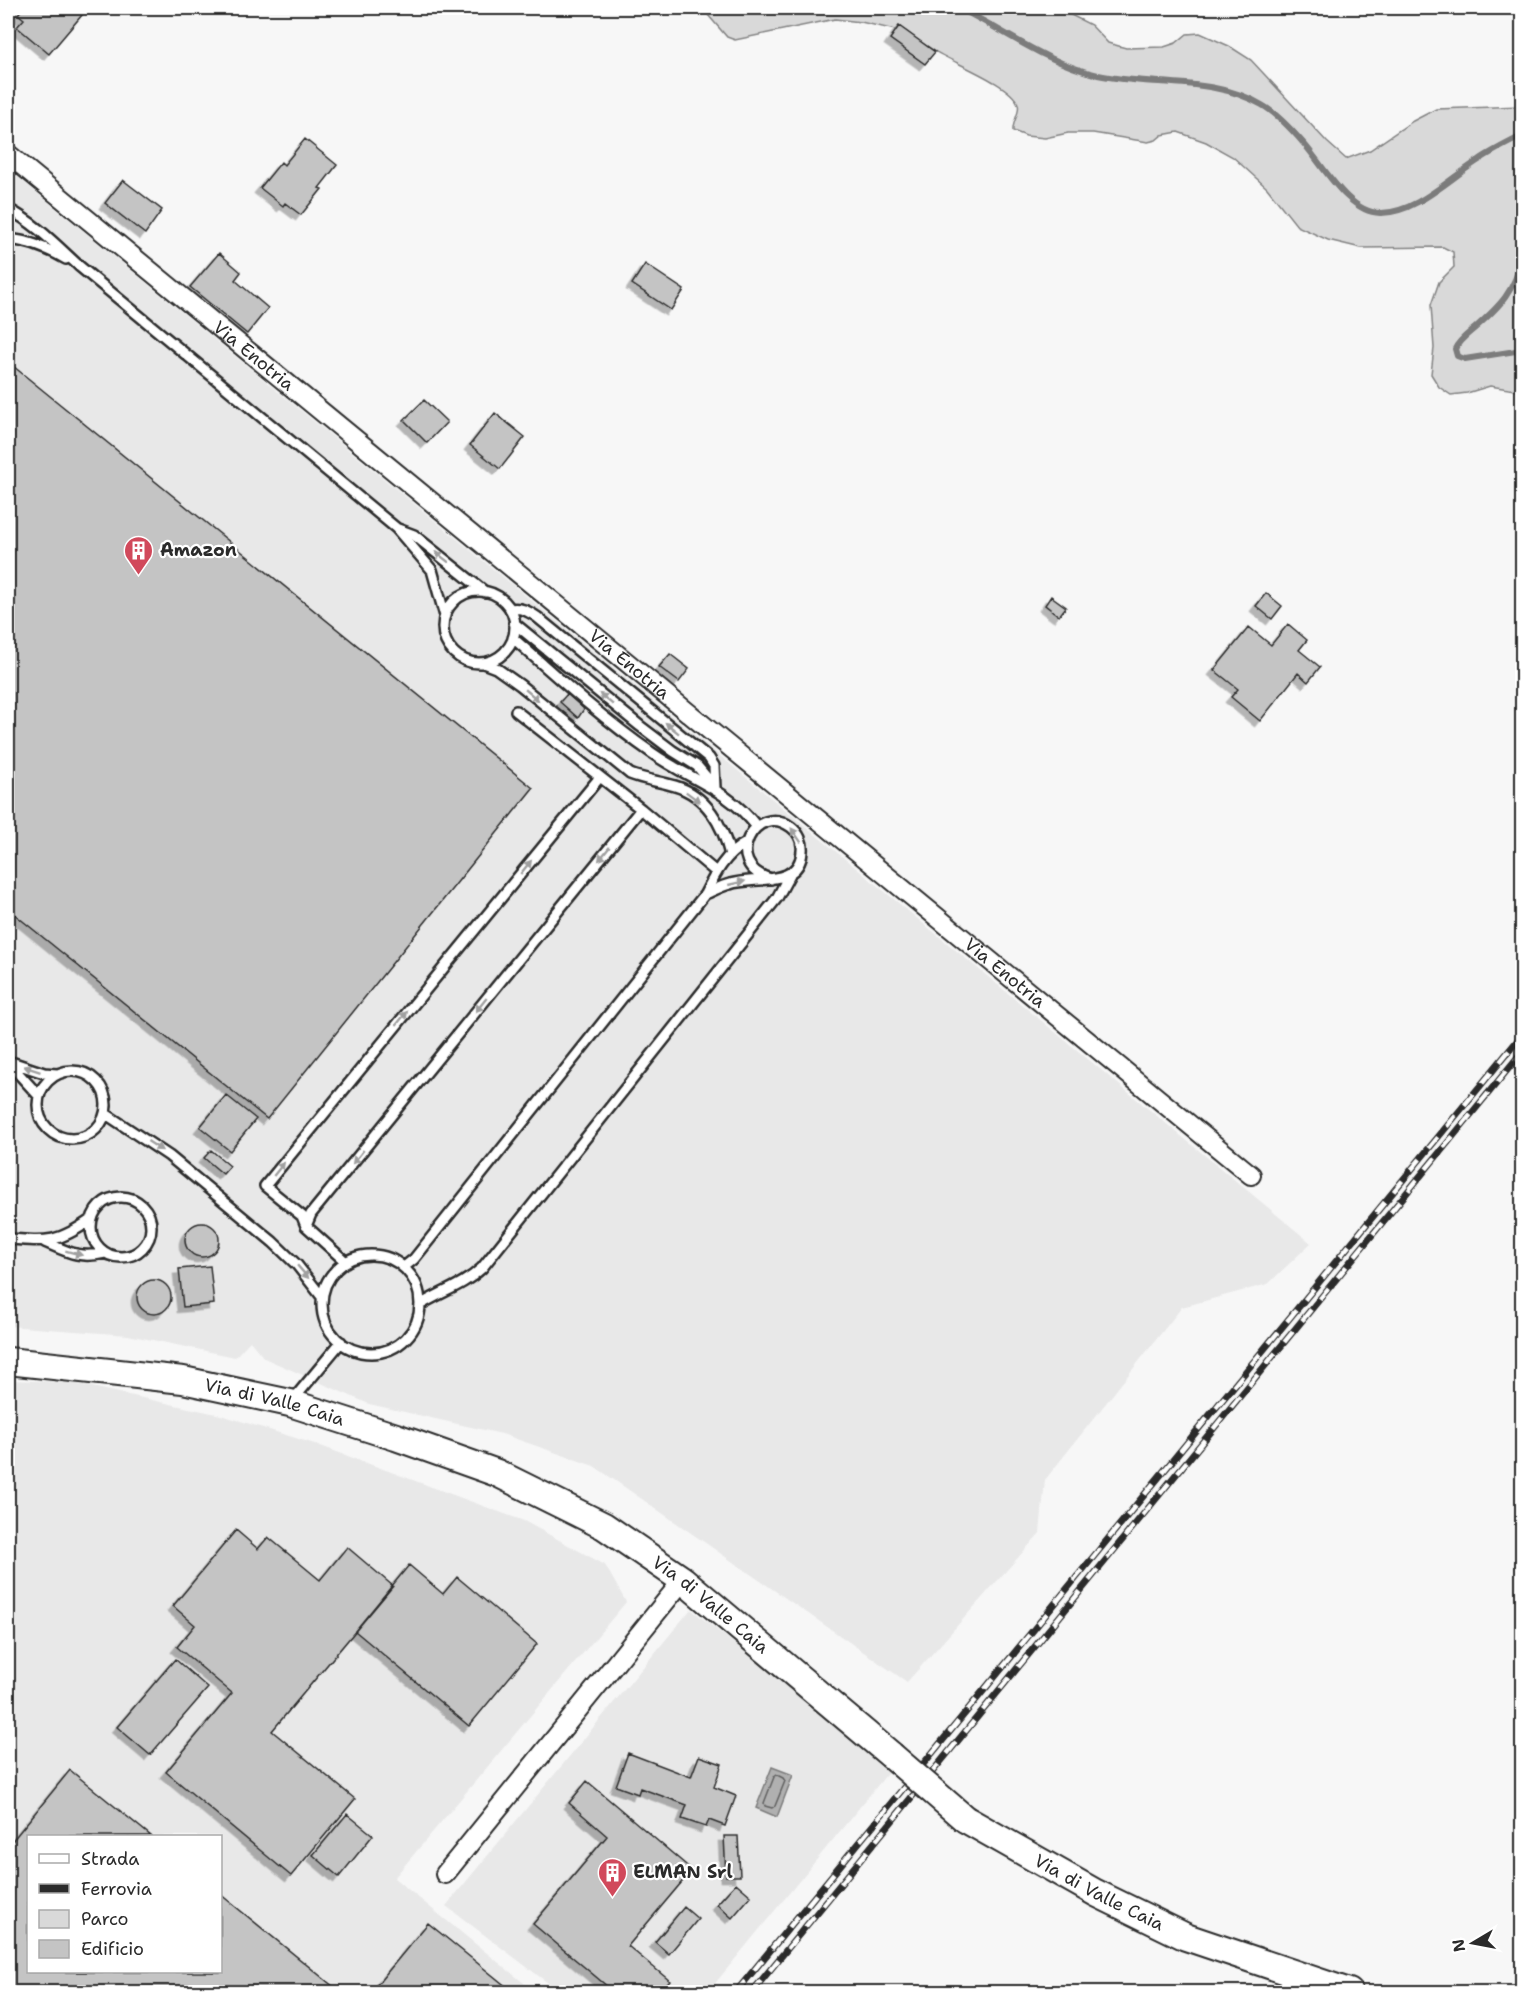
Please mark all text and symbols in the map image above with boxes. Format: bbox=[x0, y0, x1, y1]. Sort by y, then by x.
street label: Via Enotria bbox=[208, 315, 299, 396]
building icon: Amazon bbox=[123, 534, 155, 576]
place label: Amazon bbox=[160, 538, 237, 562]
one-way arrow bbox=[434, 551, 450, 564]
street label: Via Enotria bbox=[584, 624, 675, 705]
one-way arrow bbox=[524, 688, 539, 700]
one-way arrow bbox=[598, 692, 614, 705]
one-way arrow bbox=[664, 721, 680, 734]
one-way arrow bbox=[685, 791, 701, 803]
one-way arrow bbox=[790, 827, 802, 843]
one-way arrow bbox=[598, 846, 611, 861]
one-way arrow bbox=[519, 860, 532, 875]
one-way arrow bbox=[728, 877, 746, 887]
street label: Via Enotria bbox=[959, 932, 1050, 1013]
one-way arrow bbox=[476, 998, 488, 1013]
one-way arrow bbox=[396, 1010, 409, 1026]
one-way arrow bbox=[23, 1064, 41, 1073]
one-way arrow bbox=[146, 1140, 162, 1152]
one-way arrow bbox=[352, 1149, 365, 1165]
one-way arrow bbox=[272, 1162, 285, 1177]
one-way arrow bbox=[65, 1249, 83, 1259]
one-way arrow bbox=[296, 1264, 309, 1279]
street label: Via di Valle Caia bbox=[202, 1373, 347, 1432]
street label: Via di Valle Caia bbox=[647, 1550, 774, 1659]
legend bbox=[27, 1835, 222, 1973]
text: Strada bbox=[81, 1847, 140, 1871]
street label: Via di Valle Caia bbox=[1030, 1848, 1168, 1936]
building icon: ELMAN Srl bbox=[596, 1856, 628, 1898]
place label: ELMAN Srl bbox=[633, 1860, 733, 1884]
text: Ferrovia bbox=[81, 1877, 152, 1901]
text: Parco bbox=[81, 1907, 129, 1931]
north arrow bbox=[1443, 1913, 1503, 1973]
text: Edificio bbox=[81, 1937, 144, 1961]
text: N bbox=[1447, 1937, 1470, 1954]

